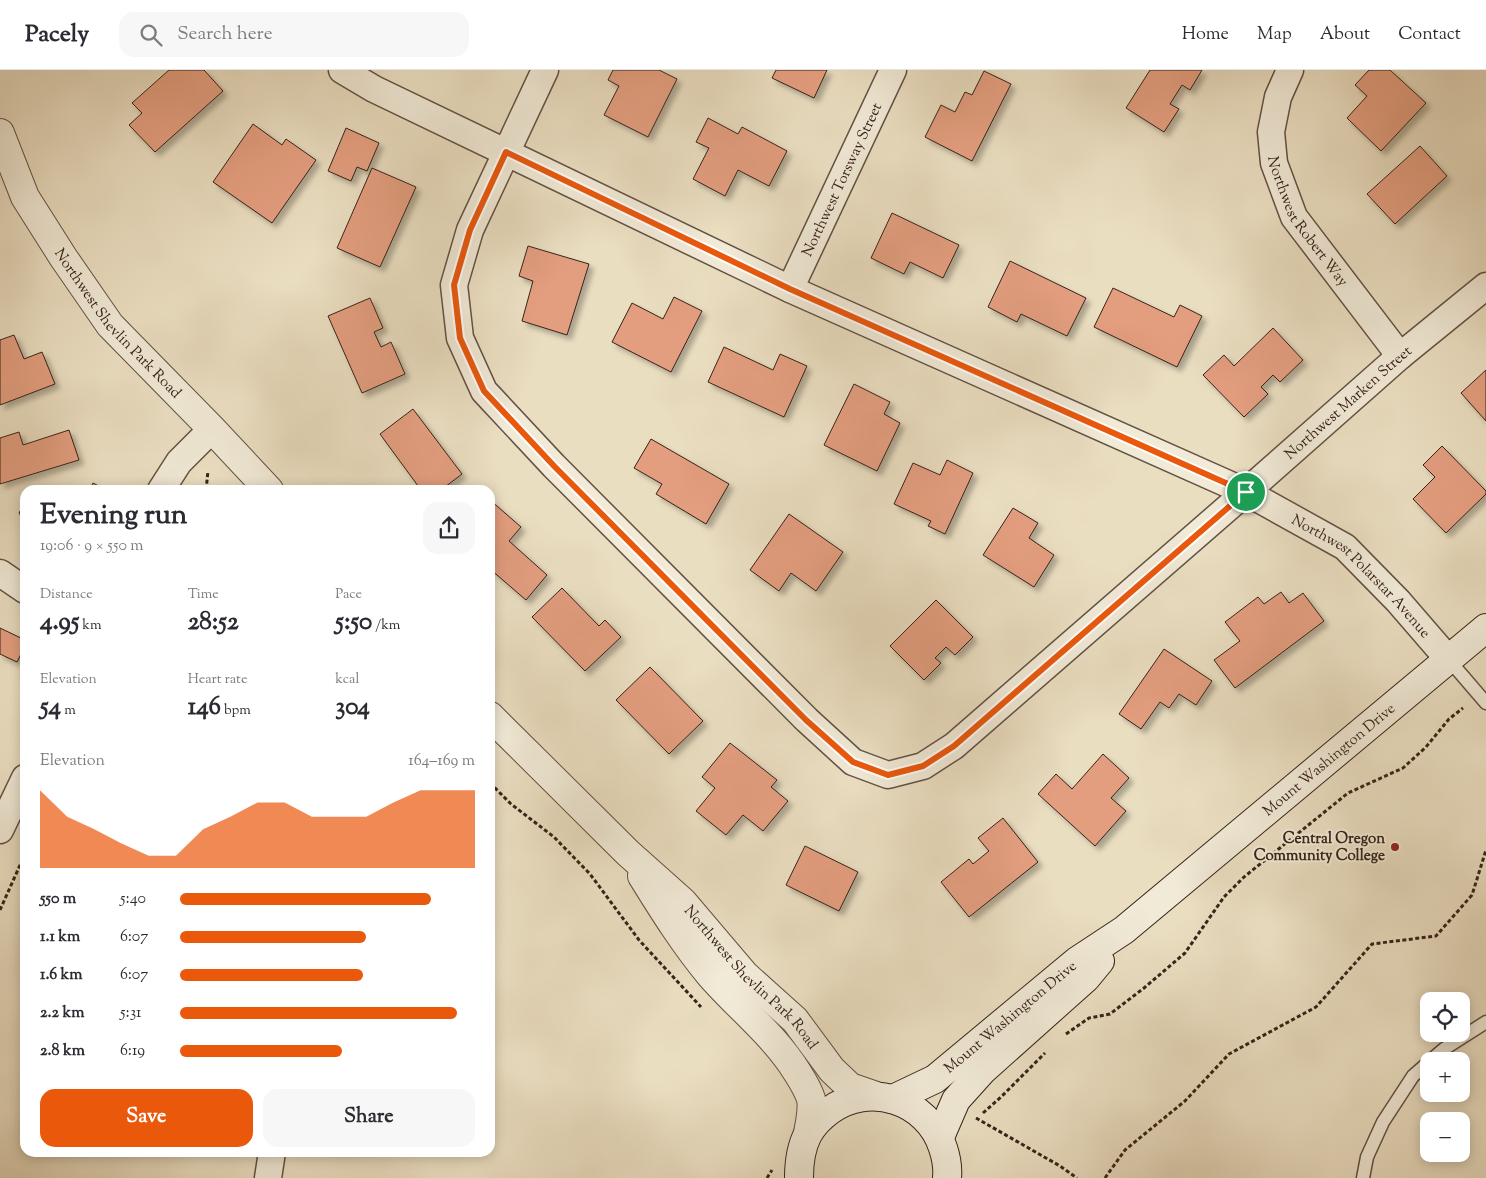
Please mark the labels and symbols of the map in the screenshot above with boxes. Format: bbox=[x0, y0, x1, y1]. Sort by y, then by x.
street label: Northwest Torsway Street bbox=[798, 100, 888, 261]
street label: Northwest Robert Way bbox=[1261, 155, 1353, 292]
street label: Northwest Shevlin Park Road bbox=[48, 245, 186, 404]
street label: Northwest Marken Street bbox=[1281, 341, 1417, 465]
pin bbox=[1225, 471, 1267, 513]
street label: Northwest Polarstar Avenue bbox=[1287, 510, 1435, 643]
street label: Mount Washington Drive bbox=[1259, 699, 1400, 822]
place label: Central Oregon Community College bbox=[1254, 829, 1385, 867]
marker: Central Oregon Community College bbox=[1389, 841, 1401, 853]
street label: Northwest Shevlin Park Road bbox=[678, 901, 823, 1055]
street label: Mount Washington Drive bbox=[940, 956, 1082, 1079]

